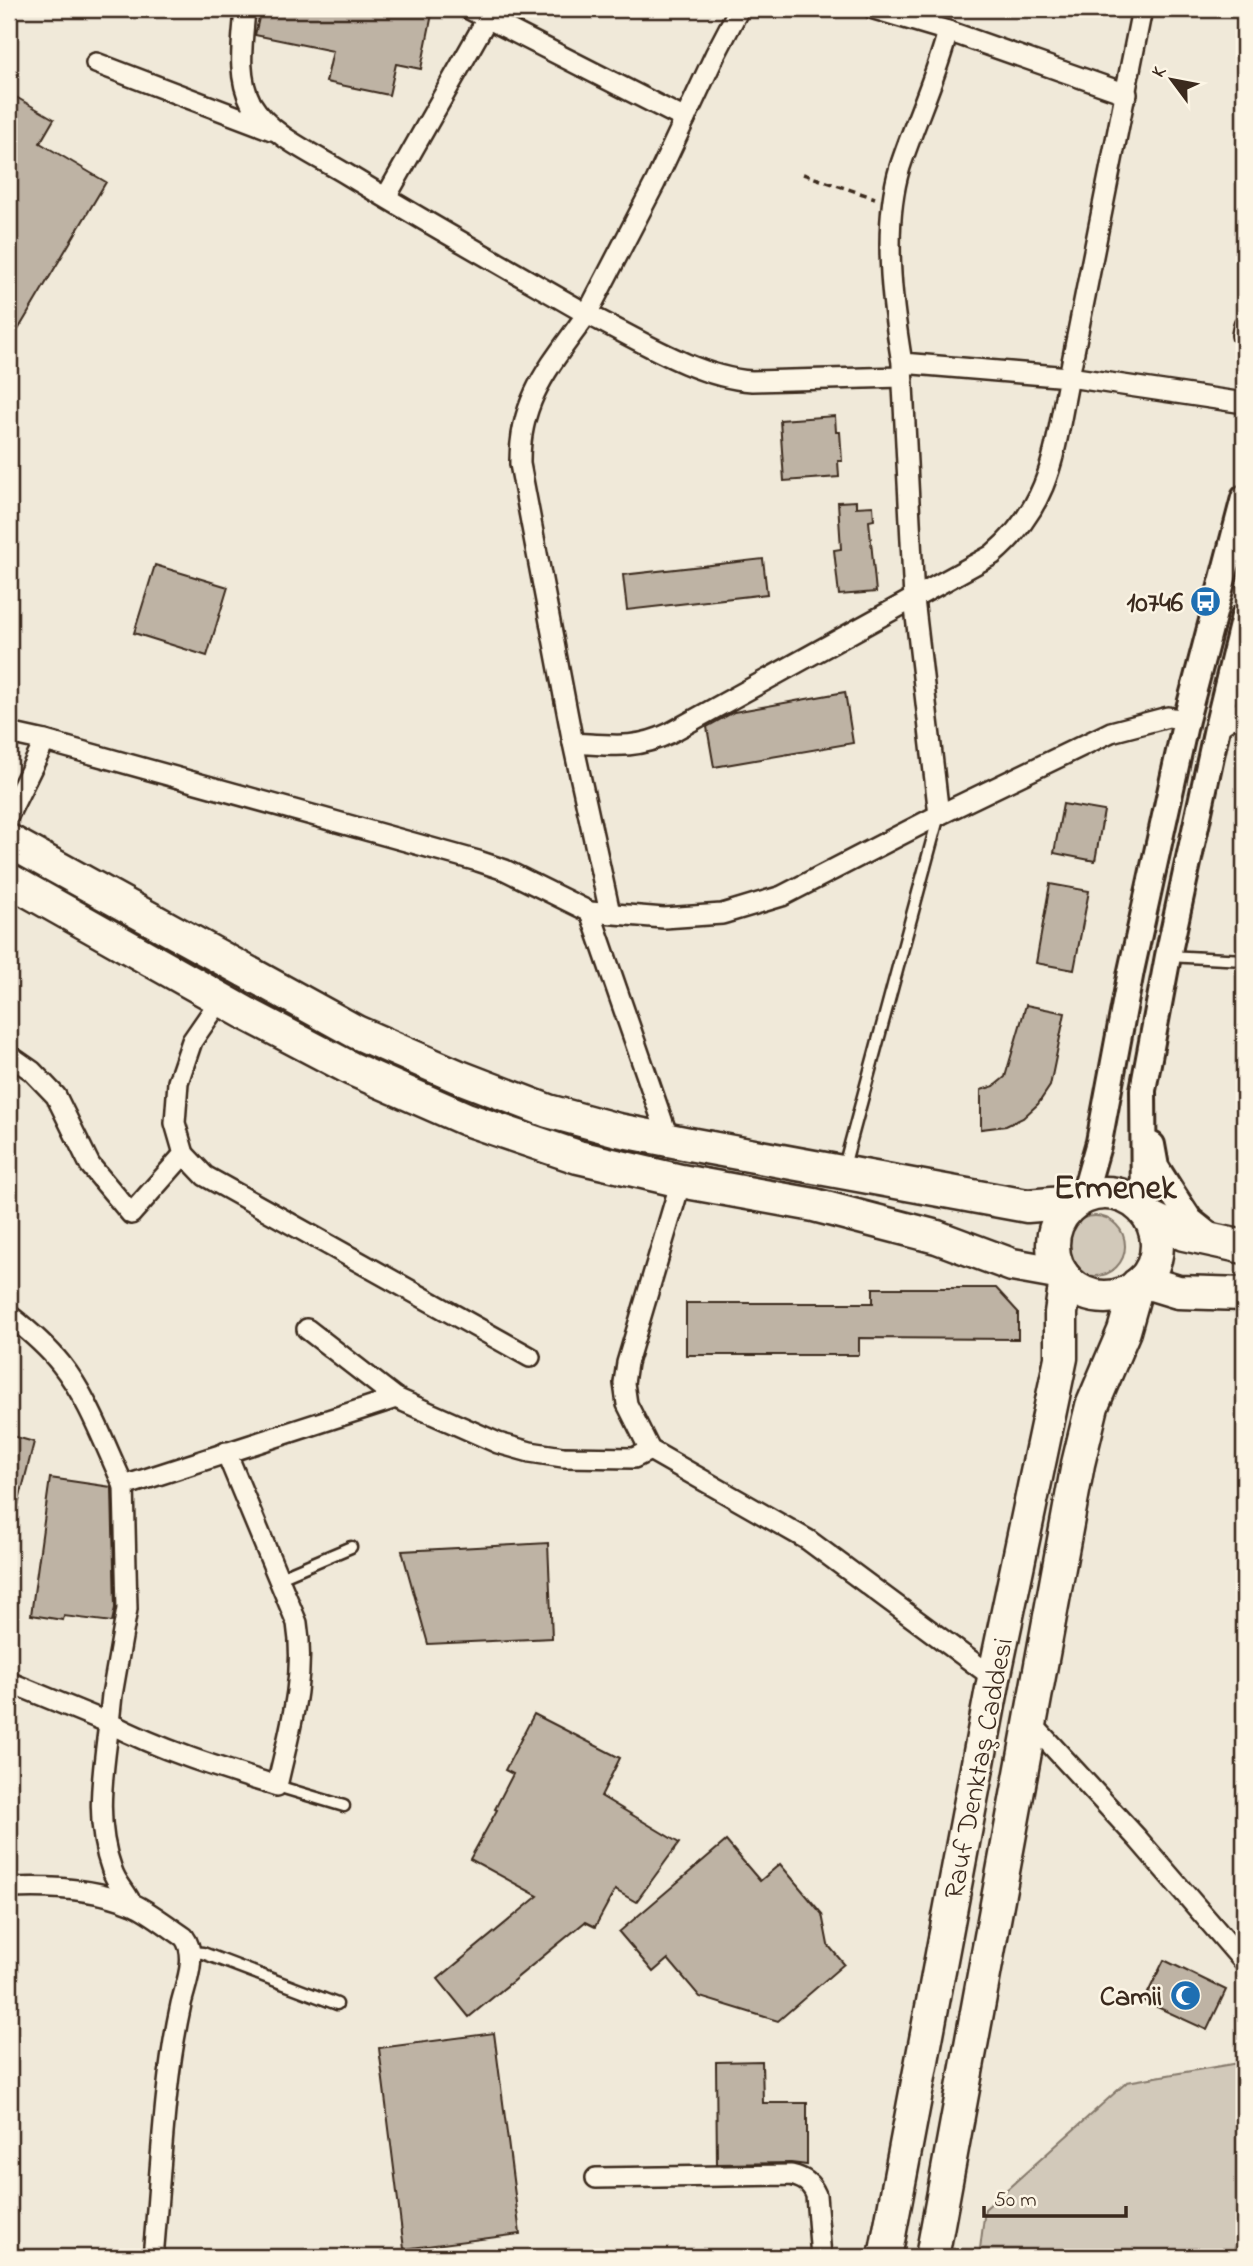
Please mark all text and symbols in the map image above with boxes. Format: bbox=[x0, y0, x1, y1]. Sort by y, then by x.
north arrow bbox=[1138, 46, 1208, 116]
text: K bbox=[1146, 61, 1174, 83]
place label: 10746 bbox=[1127, 584, 1184, 625]
bus stop icon: 10746 bbox=[1189, 584, 1223, 618]
district label: Ermenek bbox=[1053, 1164, 1177, 1215]
street label: Rauf Denktaş Caddesi bbox=[935, 1635, 1026, 1903]
place label: Camii bbox=[1100, 1978, 1162, 2019]
mosque icon: Camii bbox=[1168, 1978, 1202, 2012]
scale bar bbox=[984, 2175, 1125, 2219]
text: 50 m bbox=[994, 2186, 1037, 2216]

